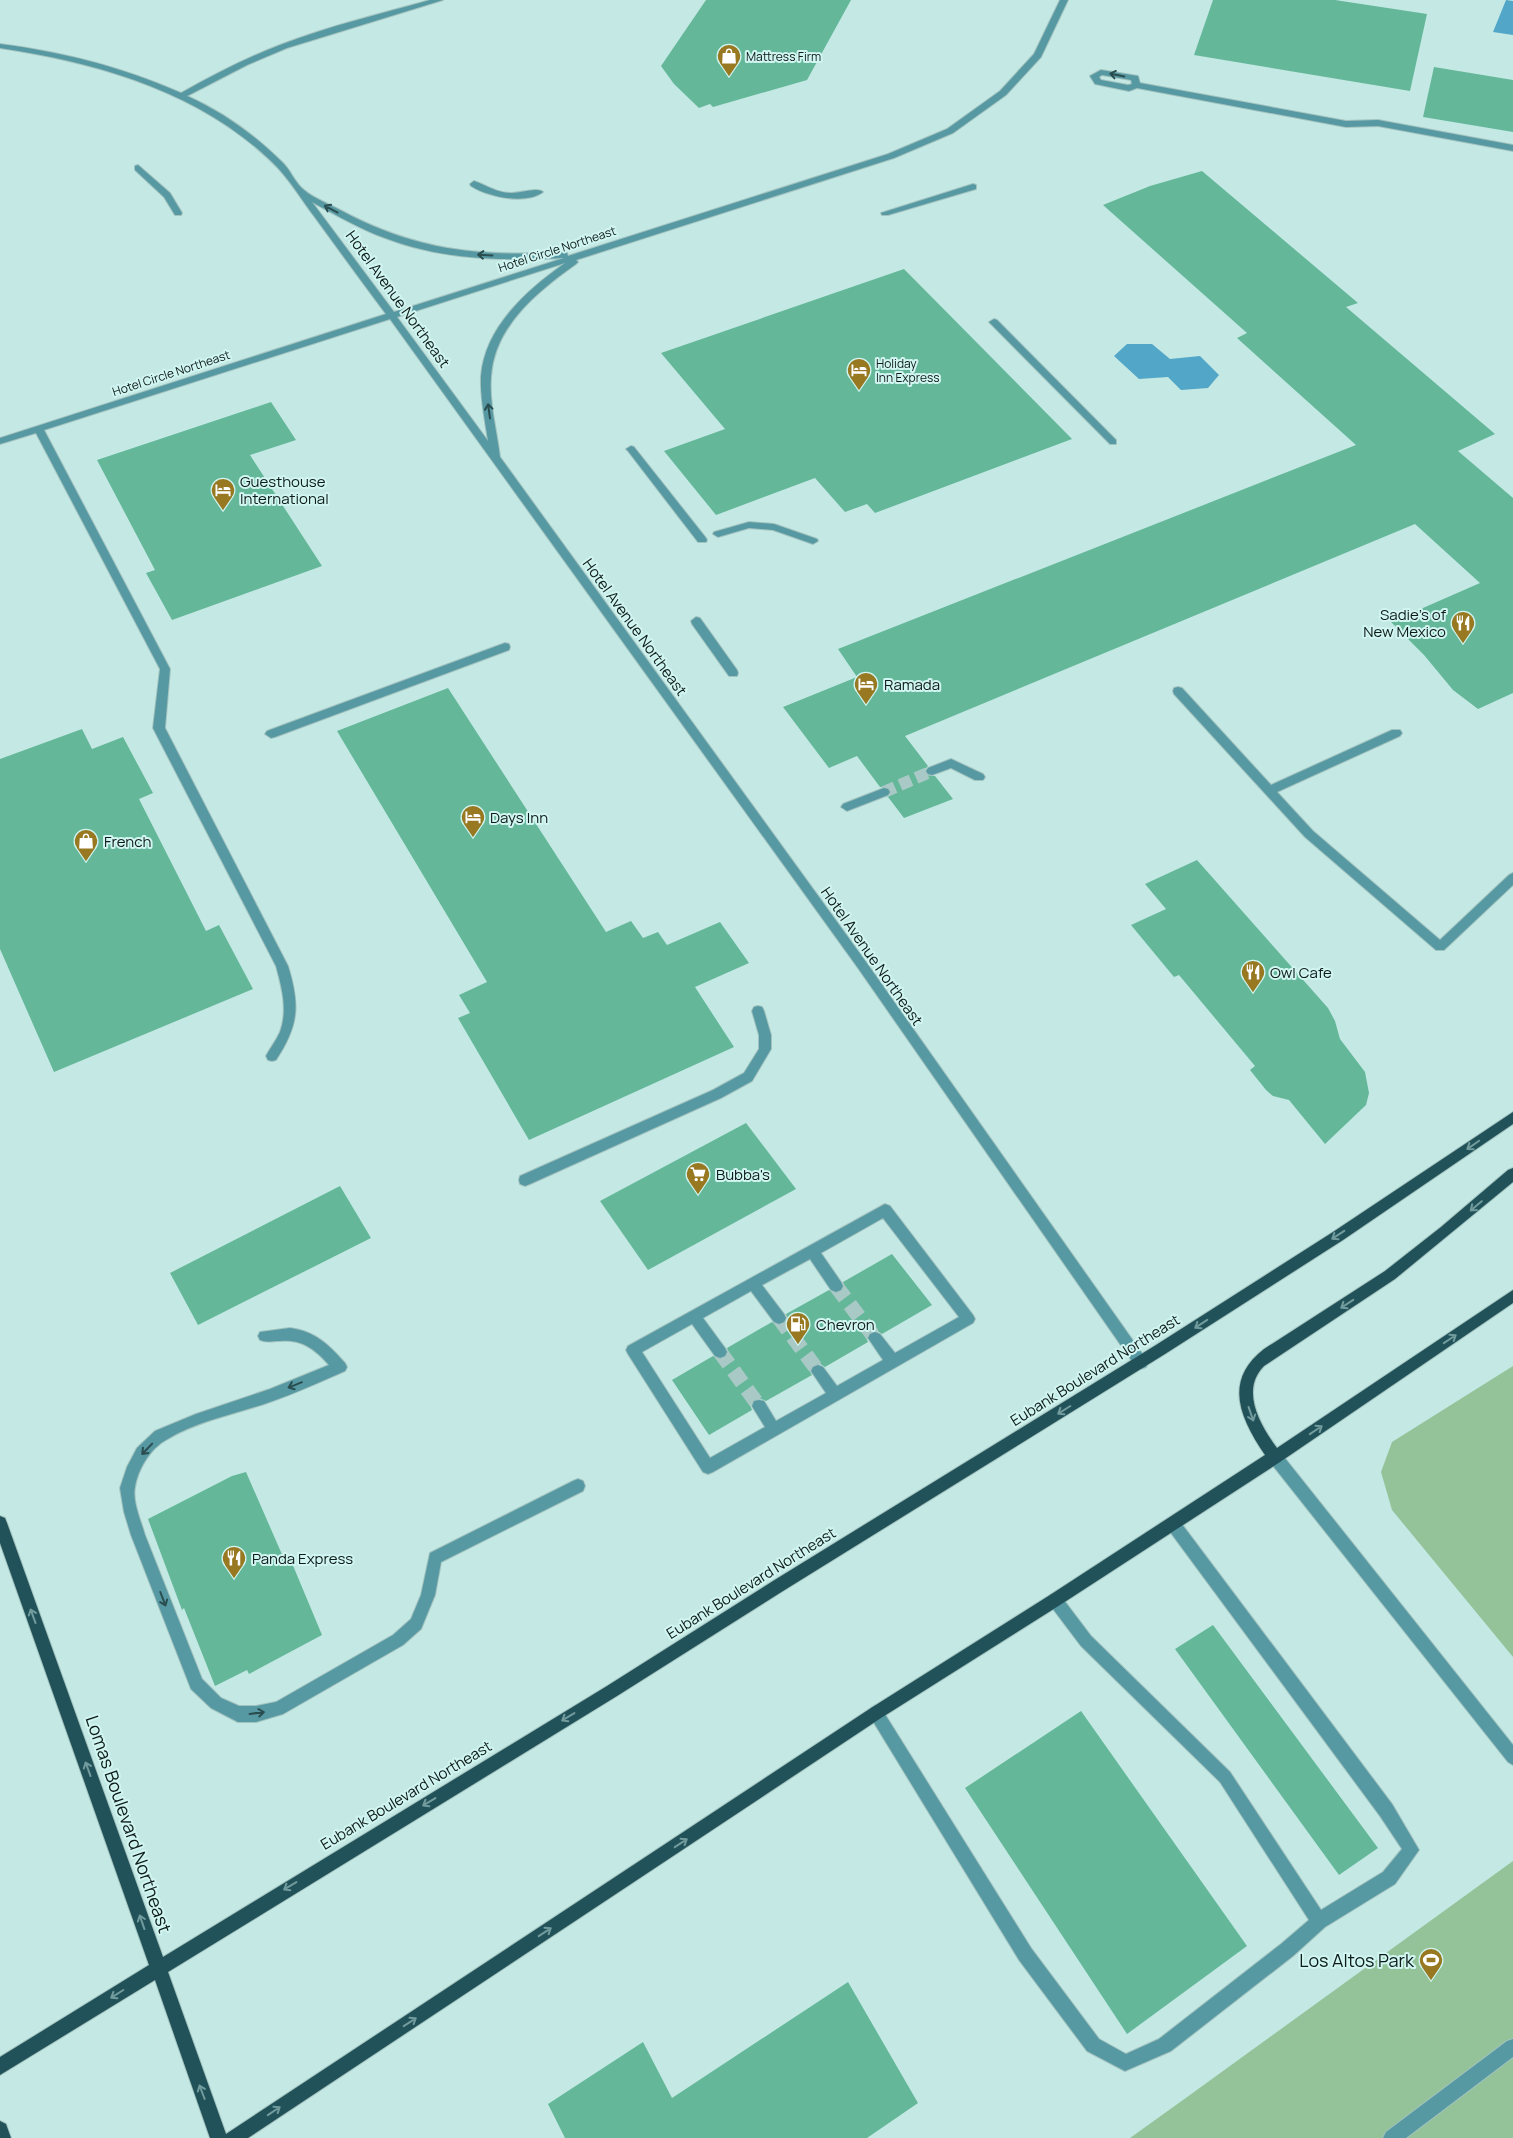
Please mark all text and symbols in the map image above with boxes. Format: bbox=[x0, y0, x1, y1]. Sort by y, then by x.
shop icon: Mattress Firm bbox=[716, 43, 742, 77]
place label: Mattress Firm bbox=[746, 48, 821, 65]
one-way arrow bbox=[1110, 69, 1126, 79]
one-way arrow bbox=[324, 204, 339, 214]
street label: Hotel Circle Northeast bbox=[496, 222, 618, 276]
street label: Hotel Avenue Northeast bbox=[341, 226, 455, 372]
one-way arrow bbox=[478, 250, 494, 259]
street label: Hotel Circle Northeast bbox=[110, 346, 232, 400]
place label: Holiday Inn Express bbox=[876, 355, 940, 386]
hotel icon: Holiday Inn Express bbox=[846, 357, 872, 391]
one-way arrow bbox=[483, 403, 493, 419]
place label: Guesthouse International bbox=[240, 471, 329, 509]
hotel icon: Guesthouse International bbox=[210, 477, 236, 511]
street label: Hotel Avenue Northeast bbox=[578, 554, 692, 700]
place label: Sadie's of New Mexico bbox=[1363, 604, 1447, 642]
restaurant icon: Sadie's of New Mexico bbox=[1450, 610, 1476, 644]
hotel icon: Ramada bbox=[853, 671, 879, 705]
place label: Ramada bbox=[884, 674, 940, 695]
hotel icon: Days Inn bbox=[460, 804, 486, 838]
place label: Days Inn bbox=[490, 807, 548, 828]
shop icon: French bbox=[73, 828, 99, 862]
place label: French bbox=[104, 831, 152, 852]
street label: Hotel Avenue Northeast bbox=[816, 882, 928, 1030]
restaurant icon: Owl Cafe bbox=[1240, 959, 1266, 993]
place label: Owl Cafe bbox=[1270, 962, 1332, 983]
one-way arrow bbox=[1466, 1140, 1480, 1150]
supermarket icon: Bubba's bbox=[685, 1161, 711, 1195]
place label: Bubba's bbox=[716, 1164, 770, 1185]
one-way arrow bbox=[1470, 1200, 1483, 1211]
one-way arrow bbox=[1331, 1230, 1345, 1241]
one-way arrow bbox=[1340, 1299, 1354, 1309]
street label: Eubank Boulevard Northeast bbox=[1006, 1309, 1184, 1431]
fuel station icon: Chevron bbox=[785, 1311, 811, 1345]
place label: Chevron bbox=[816, 1314, 875, 1335]
one-way arrow bbox=[1195, 1319, 1209, 1329]
one-way arrow bbox=[1443, 1333, 1457, 1344]
one-way arrow bbox=[288, 1381, 303, 1391]
one-way arrow bbox=[1057, 1405, 1071, 1416]
one-way arrow bbox=[1247, 1406, 1256, 1421]
one-way arrow bbox=[1308, 1425, 1322, 1435]
one-way arrow bbox=[141, 1442, 153, 1455]
street label: Eubank Boulevard Northeast bbox=[662, 1522, 840, 1644]
restaurant icon: Panda Express bbox=[221, 1545, 247, 1579]
place label: Panda Express bbox=[252, 1548, 353, 1569]
one-way arrow bbox=[159, 1591, 168, 1607]
one-way arrow bbox=[28, 1609, 37, 1624]
one-way arrow bbox=[249, 1708, 265, 1718]
street label: Lomas Boulevard Northeast bbox=[80, 1712, 178, 1936]
one-way arrow bbox=[561, 1713, 575, 1723]
street label: Eubank Boulevard Northeast bbox=[317, 1736, 495, 1854]
one-way arrow bbox=[83, 1762, 92, 1777]
one-way arrow bbox=[422, 1797, 436, 1807]
one-way arrow bbox=[673, 1838, 687, 1848]
one-way arrow bbox=[283, 1882, 297, 1892]
one-way arrow bbox=[137, 1915, 146, 1930]
one-way arrow bbox=[538, 1927, 552, 1938]
sports icon: Los Altos Park bbox=[1418, 1947, 1444, 1981]
place label: Los Altos Park bbox=[1299, 1948, 1415, 1972]
one-way arrow bbox=[110, 1989, 124, 1999]
one-way arrow bbox=[402, 2017, 416, 2027]
one-way arrow bbox=[197, 2085, 206, 2101]
one-way arrow bbox=[266, 2106, 280, 2116]

